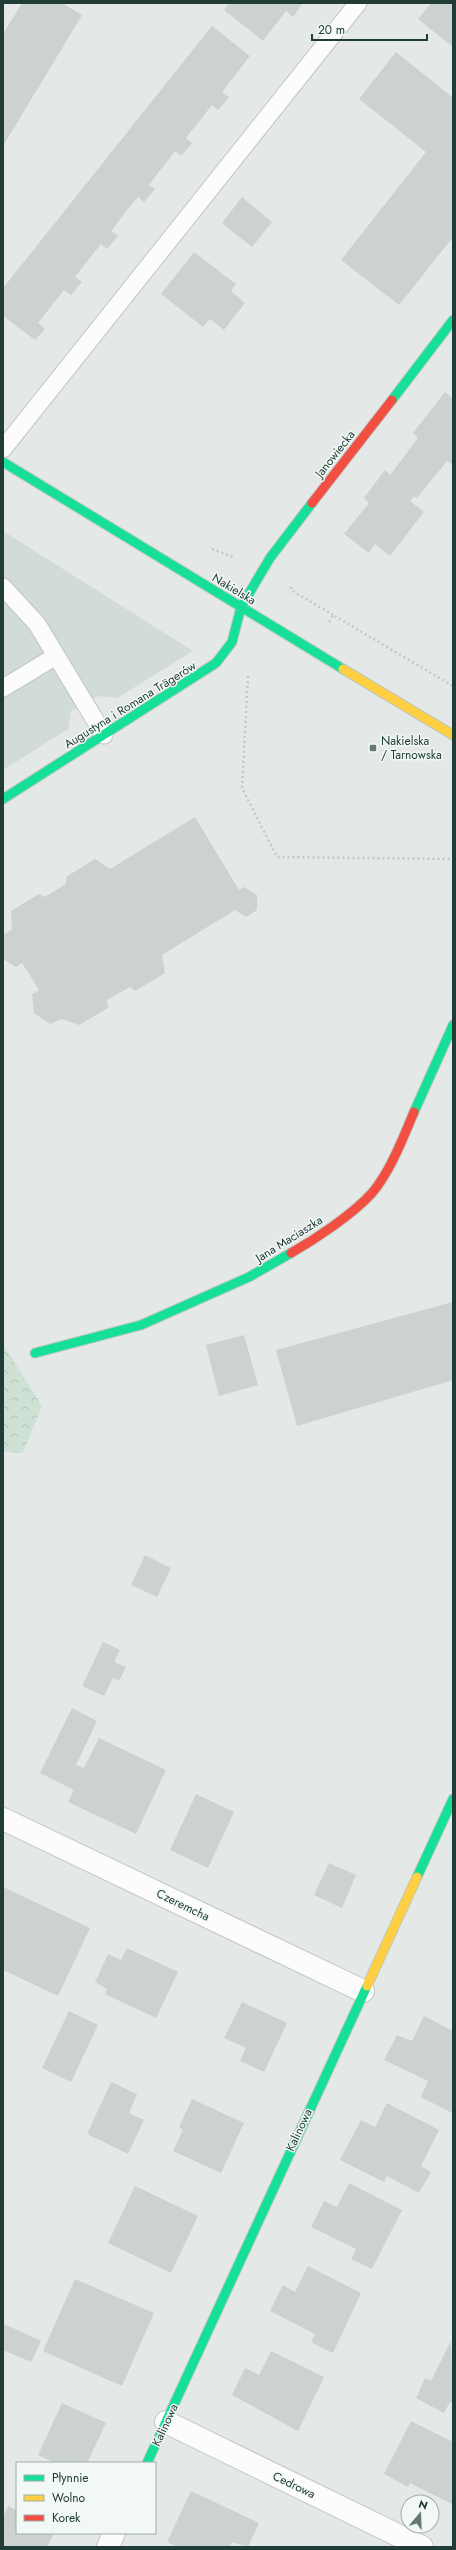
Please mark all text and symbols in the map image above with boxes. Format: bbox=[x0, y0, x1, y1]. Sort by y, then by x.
scale bar bbox=[312, 16, 427, 42]
text: 20 m bbox=[318, 21, 345, 39]
street label: Janowiecka bbox=[310, 426, 359, 483]
street label: Nakielska bbox=[209, 569, 260, 609]
street label: Augustyna i Romana Trägerów bbox=[61, 656, 200, 753]
place label: Nakielska / Tarnowska bbox=[381, 732, 442, 764]
marker: Nakielska / Tarnowska bbox=[368, 743, 378, 753]
street label: Jana Maciaszka bbox=[250, 1211, 326, 1268]
street label: Czeremcha bbox=[153, 1884, 213, 1926]
street label: Kalinowa bbox=[281, 2106, 317, 2154]
street label: Kalinowa bbox=[147, 2401, 183, 2449]
legend bbox=[16, 2462, 156, 2534]
street label: Cedrowa bbox=[270, 2467, 319, 2503]
text: Płynnie bbox=[52, 2469, 89, 2487]
text: Wolno bbox=[52, 2489, 86, 2507]
north arrow bbox=[400, 2494, 440, 2534]
text: N bbox=[417, 2496, 430, 2514]
text: Korek bbox=[52, 2509, 81, 2527]

